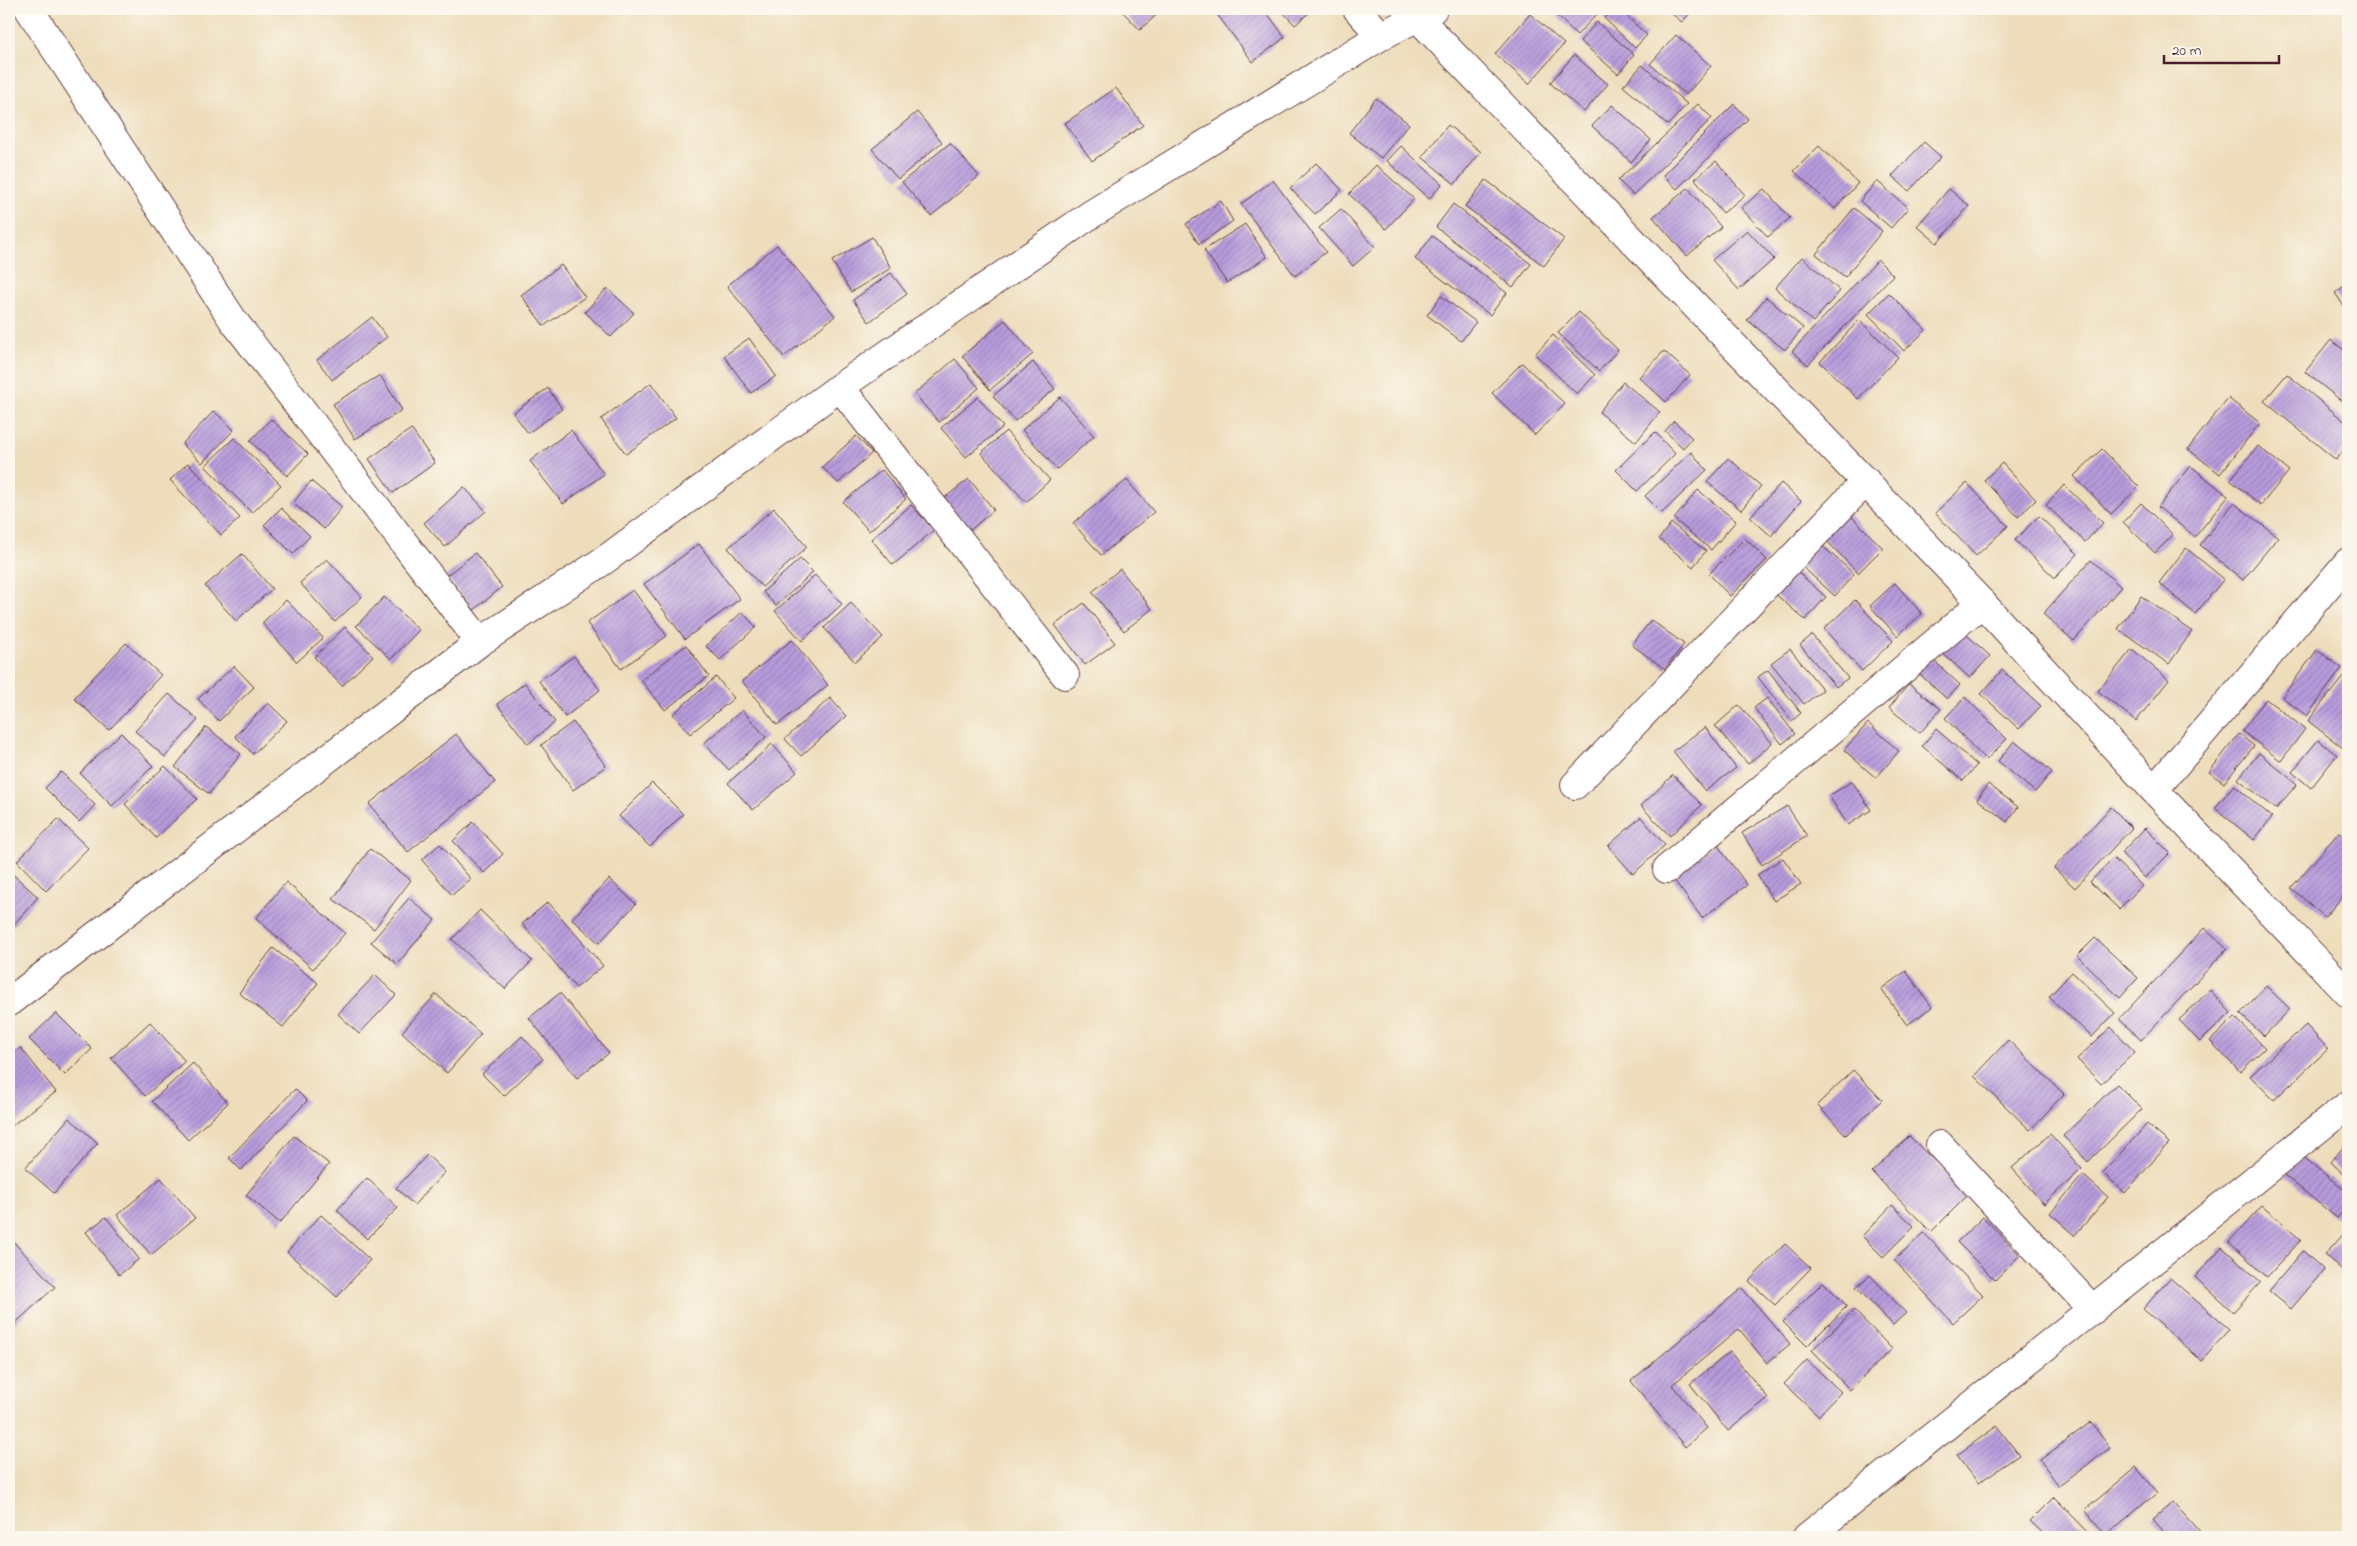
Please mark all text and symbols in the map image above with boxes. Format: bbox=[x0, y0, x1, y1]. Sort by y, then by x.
scale bar bbox=[2164, 32, 2280, 64]
text: 20 m bbox=[2172, 40, 2202, 62]

